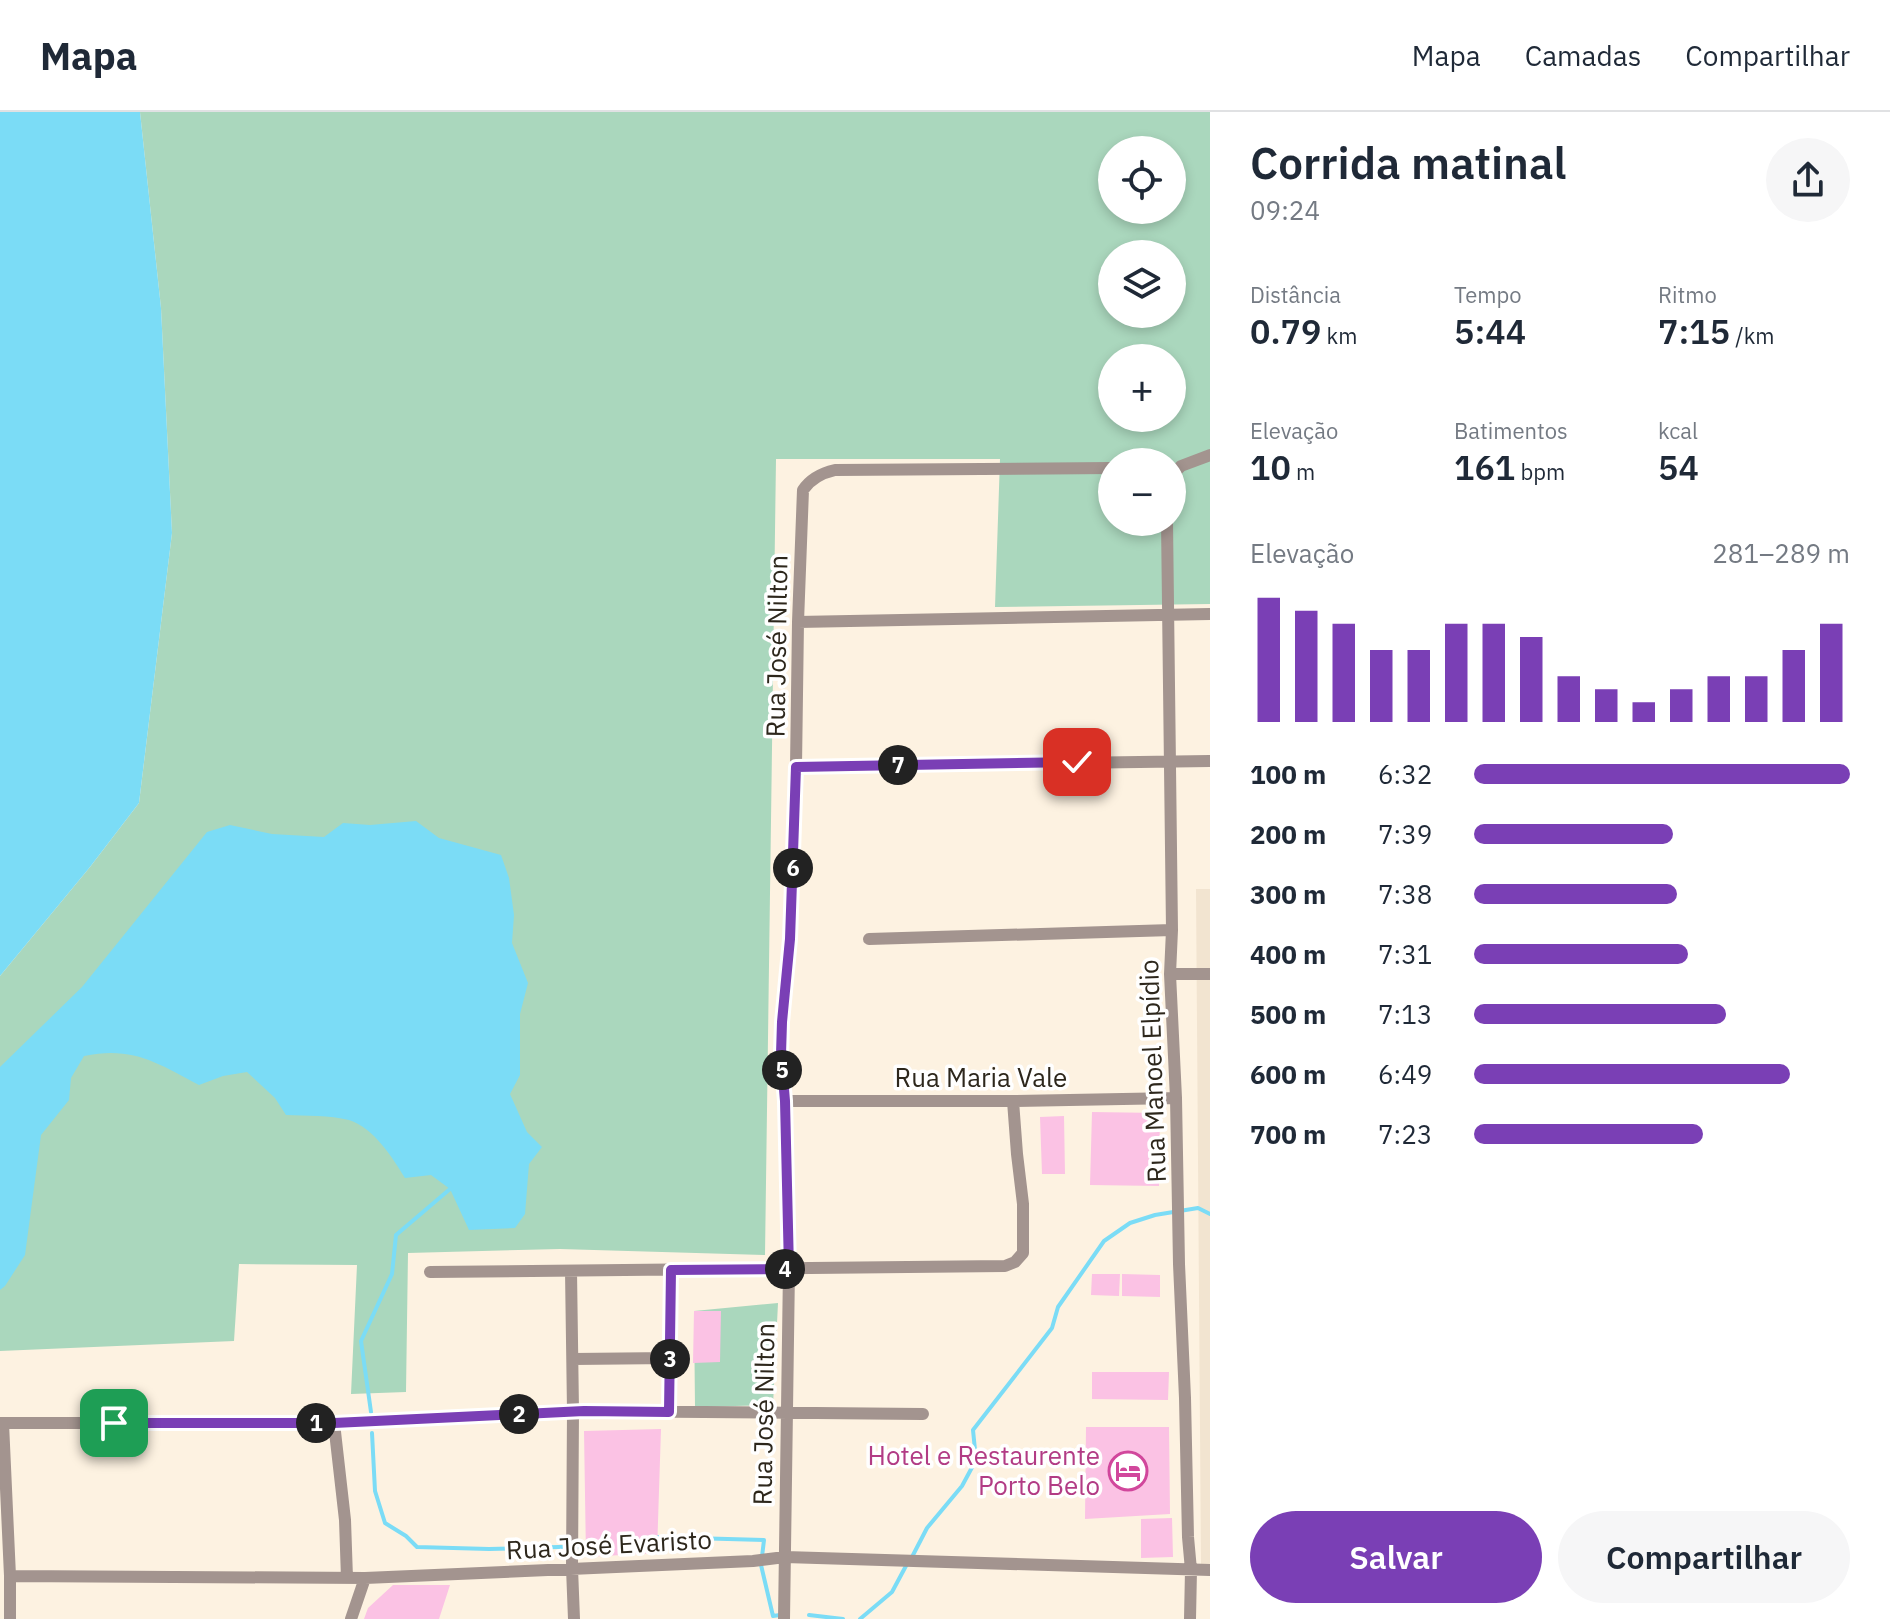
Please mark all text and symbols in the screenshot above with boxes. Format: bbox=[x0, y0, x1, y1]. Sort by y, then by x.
text: Mapa bbox=[40, 31, 137, 80]
text: Mapa bbox=[1412, 37, 1481, 74]
text: Camadas bbox=[1525, 37, 1641, 74]
text: Compartilhar bbox=[1685, 37, 1850, 74]
text: Corrida matinal bbox=[1250, 134, 1567, 191]
map controls bbox=[1098, 136, 1186, 536]
button: locate bbox=[1098, 136, 1186, 224]
button: share bbox=[1766, 138, 1850, 222]
text: 09:24 bbox=[1250, 193, 1320, 227]
button: layers bbox=[1098, 240, 1186, 328]
text: Distância bbox=[1250, 280, 1341, 309]
text: Tempo bbox=[1454, 280, 1522, 309]
text: Ritmo bbox=[1658, 280, 1717, 309]
text: 0.79 bbox=[1250, 309, 1321, 353]
text: 5:44 bbox=[1454, 309, 1526, 353]
text: 7:15 bbox=[1658, 309, 1730, 353]
text: km bbox=[1321, 321, 1357, 350]
text: /km bbox=[1730, 321, 1774, 350]
button: + bbox=[1098, 344, 1186, 432]
text: Elevação bbox=[1250, 416, 1338, 445]
text: Batimentos bbox=[1454, 416, 1568, 445]
text: kcal bbox=[1658, 416, 1698, 445]
text: 10 bbox=[1250, 445, 1291, 489]
text: 161 bbox=[1454, 445, 1515, 489]
text: 54 bbox=[1658, 445, 1699, 489]
button: − bbox=[1098, 448, 1186, 536]
text: m bbox=[1291, 457, 1315, 486]
text: bpm bbox=[1515, 457, 1565, 486]
text: Elevação bbox=[1250, 536, 1354, 570]
text: 281–289 m bbox=[1712, 536, 1850, 570]
street label: Rua José Nilton bbox=[757, 554, 795, 738]
pin bbox=[1043, 728, 1111, 796]
icon: check bbox=[1055, 740, 1099, 784]
pin: 7 bbox=[878, 745, 918, 785]
text: 7 bbox=[891, 750, 905, 779]
text: 100 m bbox=[1250, 757, 1326, 791]
text: 6:32 bbox=[1378, 757, 1432, 791]
text: 200 m bbox=[1250, 817, 1326, 851]
text: 7:39 bbox=[1378, 817, 1432, 851]
pin: 6 bbox=[773, 848, 813, 888]
text: 6 bbox=[786, 853, 800, 882]
text: 300 m bbox=[1250, 877, 1326, 911]
text: 7:38 bbox=[1378, 877, 1432, 911]
text: 400 m bbox=[1250, 937, 1326, 971]
text: 7:31 bbox=[1378, 937, 1432, 971]
street label: Rua Manoel Elpídio bbox=[1131, 959, 1173, 1183]
text: 500 m bbox=[1250, 997, 1326, 1031]
text: 7:13 bbox=[1378, 997, 1432, 1031]
pin: 5 bbox=[762, 1050, 802, 1090]
text: 5 bbox=[775, 1055, 789, 1084]
text: 600 m bbox=[1250, 1057, 1326, 1091]
text: 6:49 bbox=[1378, 1057, 1432, 1091]
street label: Rua Maria Vale bbox=[895, 1060, 1067, 1094]
text: 700 m bbox=[1250, 1117, 1326, 1151]
text: 7:23 bbox=[1378, 1117, 1432, 1151]
pin: 4 bbox=[765, 1249, 805, 1289]
text: 4 bbox=[778, 1254, 792, 1283]
street label: Rua José Nilton bbox=[744, 1322, 782, 1506]
pin: 3 bbox=[650, 1339, 690, 1379]
text: 3 bbox=[663, 1344, 677, 1373]
pin bbox=[80, 1389, 148, 1457]
pin: 2 bbox=[499, 1394, 539, 1434]
text: 2 bbox=[512, 1399, 526, 1428]
icon: arrive bbox=[92, 1401, 136, 1445]
pin: 1 bbox=[296, 1403, 336, 1443]
text: 1 bbox=[309, 1408, 323, 1437]
place label: Hotel e Restaurente Porto Belo bbox=[868, 1438, 1100, 1502]
hotel icon: Hotel e Restaurente Porto Belo bbox=[1107, 1450, 1149, 1492]
button: Salvar bbox=[1250, 1511, 1542, 1603]
button: Compartilhar bbox=[1558, 1511, 1850, 1603]
street label: Rua José Evaristo bbox=[505, 1522, 713, 1566]

